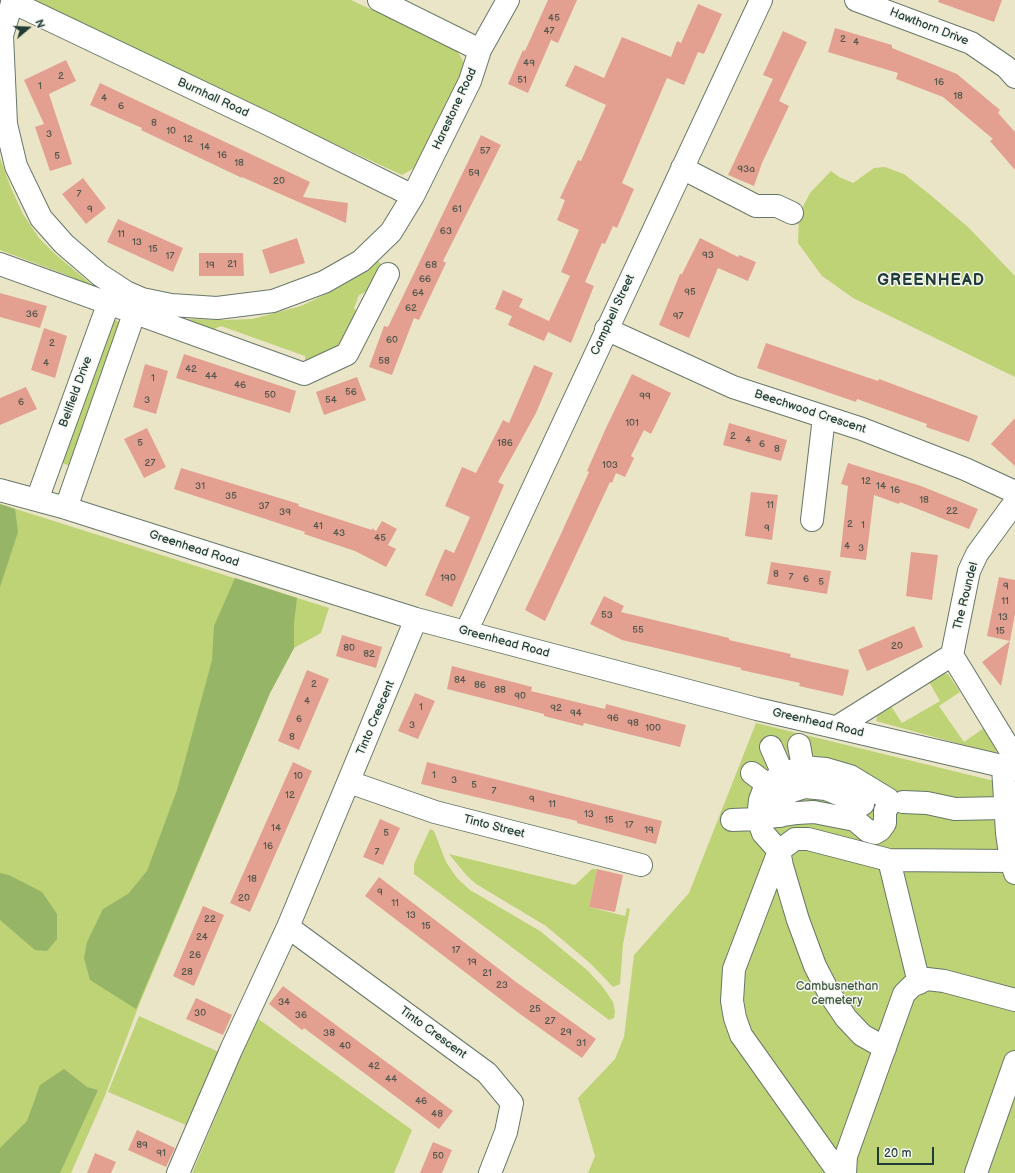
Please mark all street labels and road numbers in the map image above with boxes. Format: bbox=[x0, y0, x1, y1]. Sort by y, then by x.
street label: Hawthorn Drive bbox=[888, 5, 970, 49]
street label: Harestone Road bbox=[430, 66, 480, 152]
street label: Burnhall Road bbox=[175, 75, 251, 121]
street label: Campbell Street bbox=[588, 272, 638, 358]
street label: Bellfield Drive bbox=[56, 355, 96, 429]
street label: Beechwood Crescent bbox=[752, 387, 868, 437]
street label: Greenhead Road bbox=[147, 528, 241, 570]
street label: The Roundel bbox=[951, 561, 981, 631]
street label: Greenhead Road bbox=[457, 623, 551, 661]
street label: Tinto Crescent bbox=[354, 679, 398, 757]
street label: Greenhead Road bbox=[771, 705, 865, 741]
street label: Tinto Street bbox=[462, 812, 526, 842]
street label: Tinto Crescent bbox=[397, 1004, 469, 1062]

